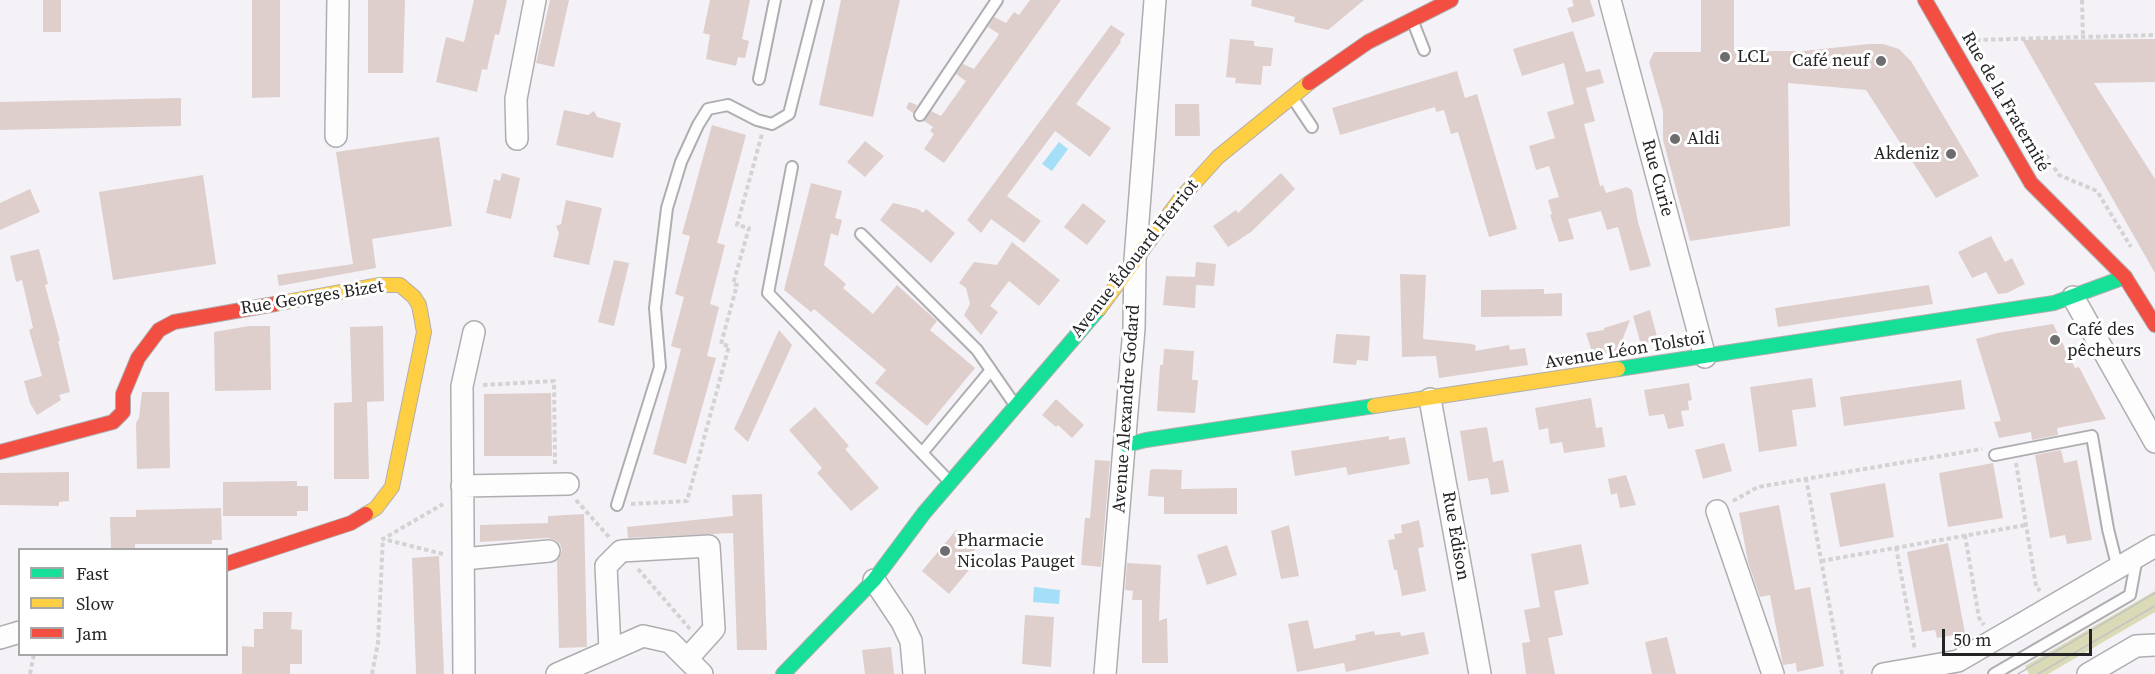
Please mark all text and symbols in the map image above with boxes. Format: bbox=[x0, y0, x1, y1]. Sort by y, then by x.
street label: Rue de la Fraternité bbox=[1956, 28, 2054, 176]
place label: LCL bbox=[1737, 46, 1769, 68]
marker: LCL bbox=[1718, 50, 1732, 64]
place label: Café neuf bbox=[1792, 50, 1869, 72]
marker: Café neuf bbox=[1874, 54, 1888, 68]
place label: Aldi bbox=[1687, 128, 1720, 150]
marker: Aldi bbox=[1668, 132, 1682, 146]
street label: Rue Curie bbox=[1636, 137, 1678, 219]
place label: Akdeniz bbox=[1874, 143, 1939, 165]
marker: Akdeniz bbox=[1944, 147, 1958, 161]
street label: Avenue Édouard Herriot bbox=[1067, 176, 1203, 342]
street label: Rue Georges Bizet bbox=[239, 276, 385, 320]
street label: Avenue Alexandre Godard bbox=[1109, 304, 1145, 514]
place label: Café des pêcheurs bbox=[2067, 319, 2141, 362]
street label: Avenue Léon Tolstoï bbox=[1543, 328, 1707, 374]
marker: Café des pêcheurs bbox=[2048, 333, 2062, 347]
street label: Rue Edison bbox=[1437, 490, 1473, 582]
place label: Pharmacie Nicolas Pauget bbox=[957, 530, 1075, 572]
marker: Pharmacie Nicolas Pauget bbox=[938, 544, 952, 558]
legend bbox=[18, 548, 228, 656]
text: Fast bbox=[76, 561, 109, 586]
text: Slow bbox=[76, 591, 114, 616]
scale bar bbox=[1945, 617, 2095, 655]
text: Jam bbox=[76, 621, 108, 646]
text: 50 m bbox=[1953, 627, 1991, 652]

